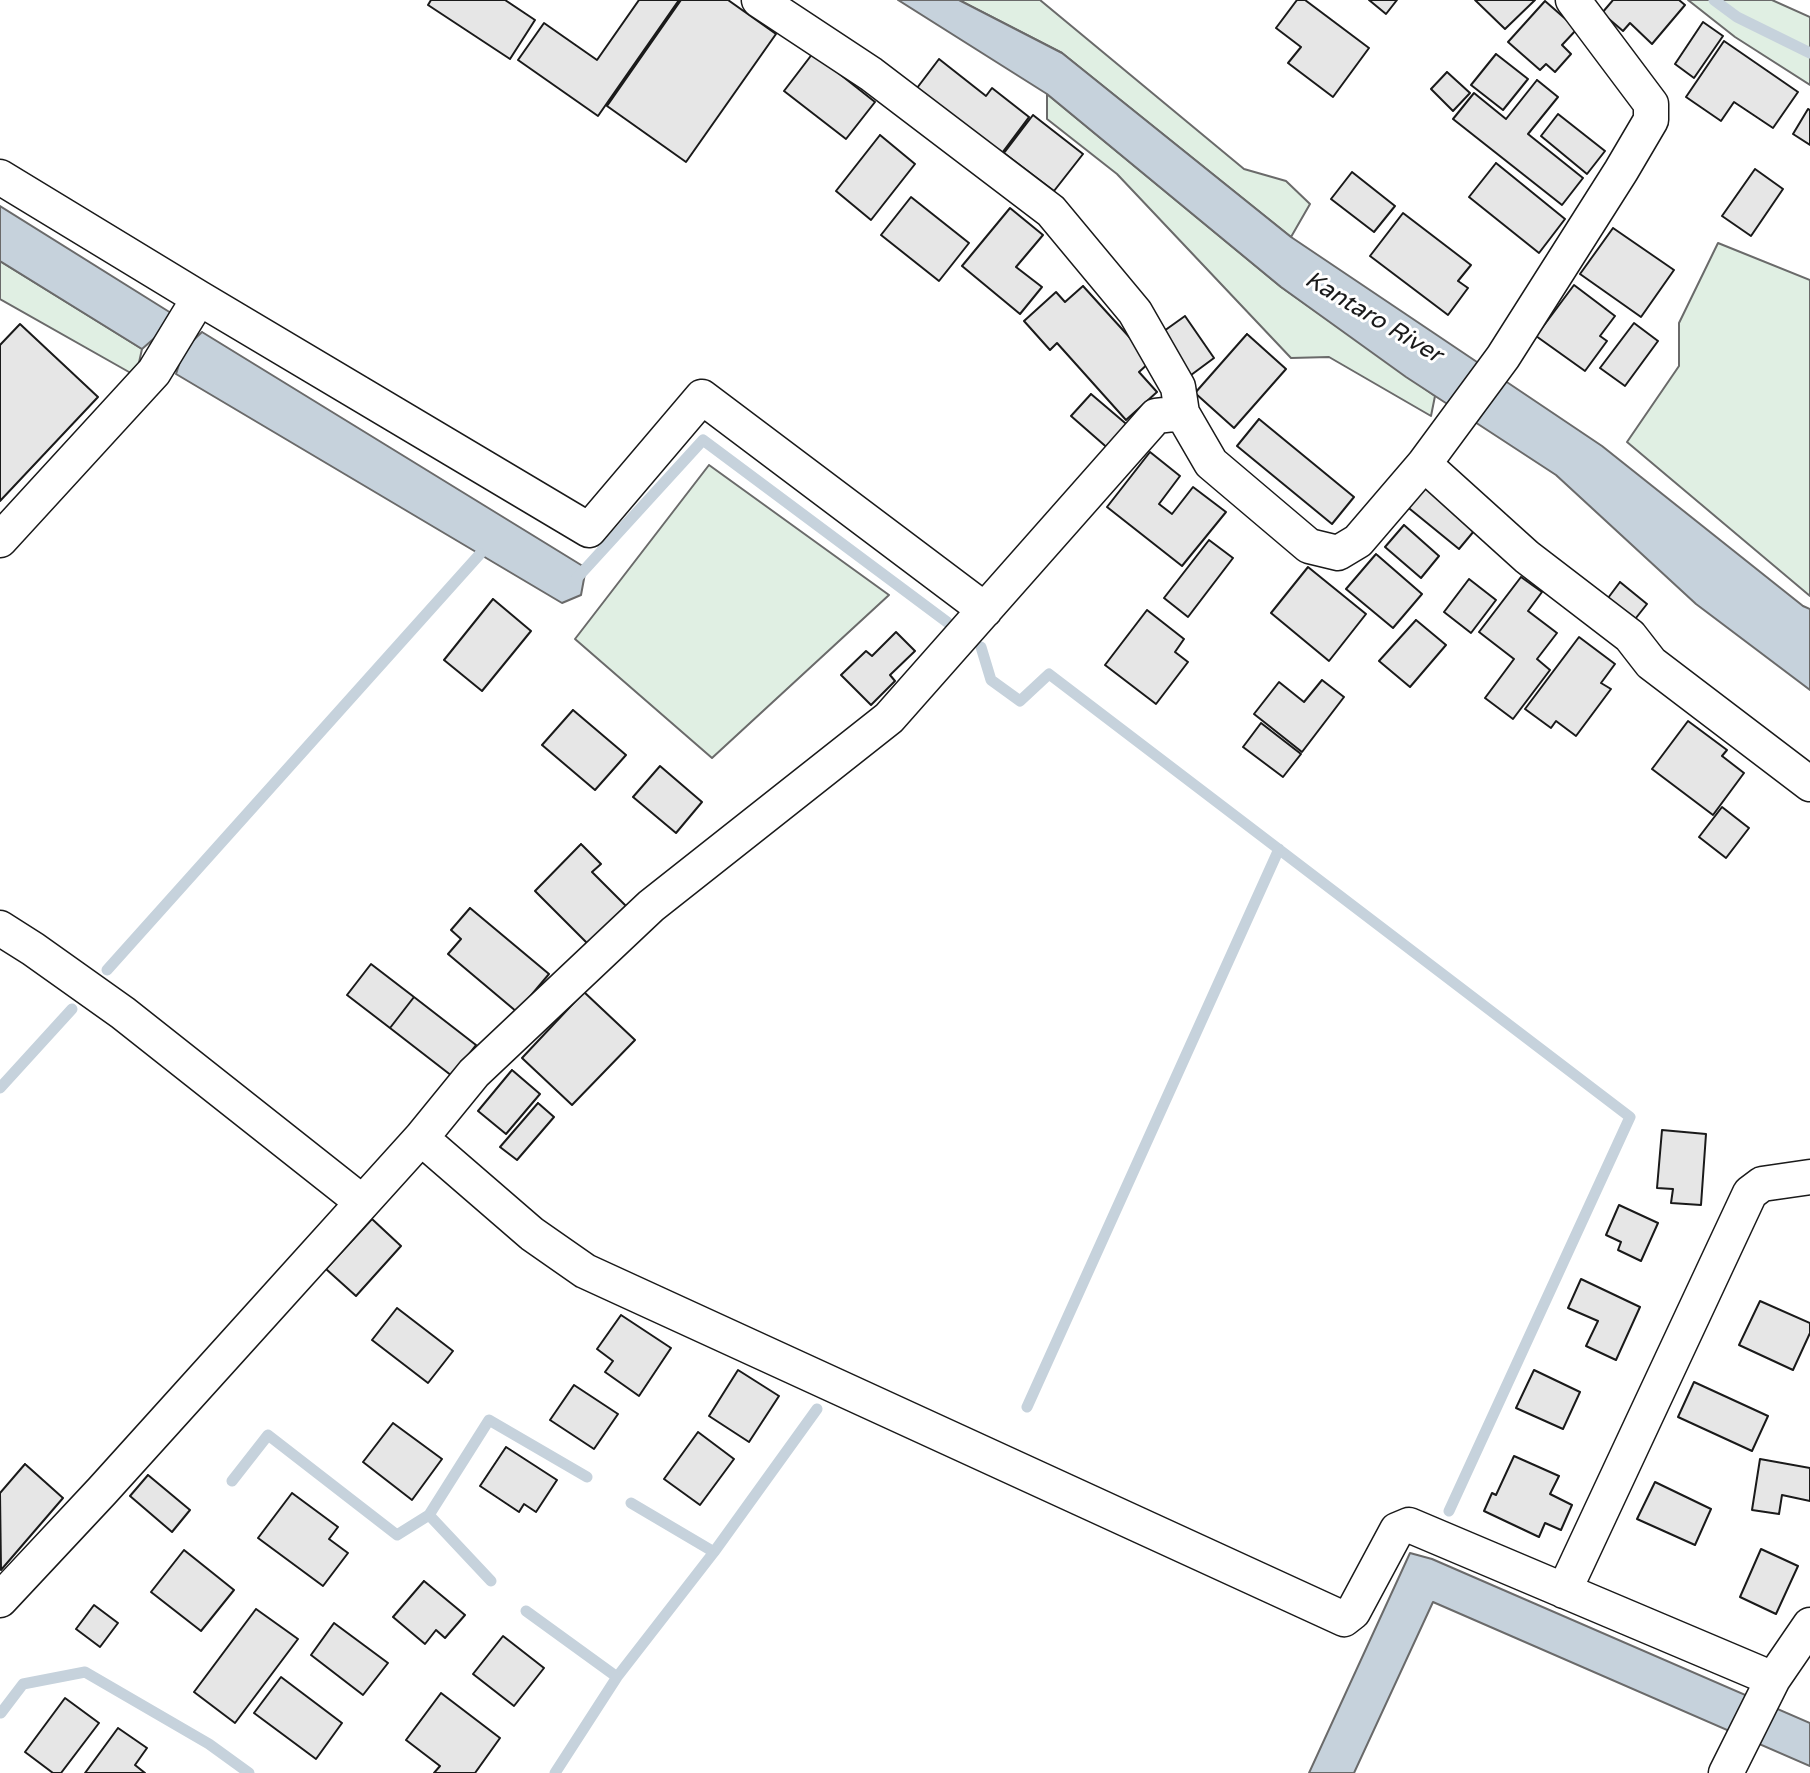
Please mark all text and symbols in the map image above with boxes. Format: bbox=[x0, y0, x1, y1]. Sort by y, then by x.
water label: Kantaro River bbox=[1299, 266, 1447, 370]

